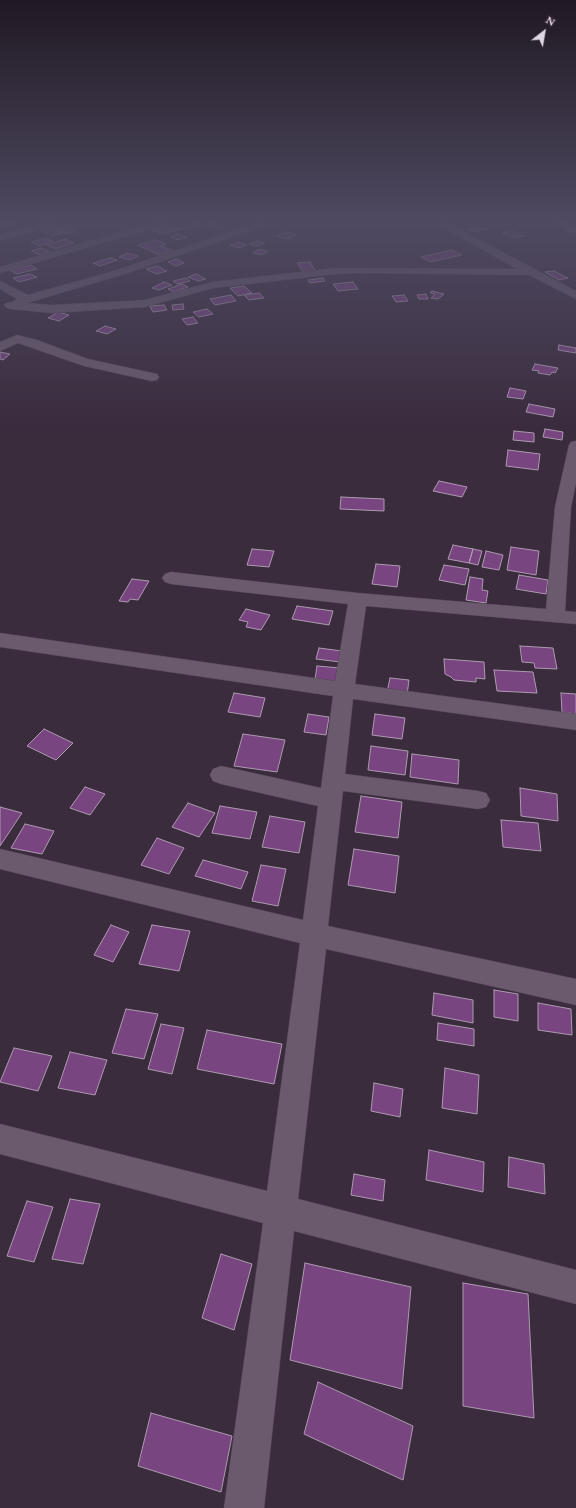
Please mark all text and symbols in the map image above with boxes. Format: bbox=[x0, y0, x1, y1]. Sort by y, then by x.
north arrow bbox=[524, 12, 564, 52]
text: N bbox=[542, 12, 559, 31]

